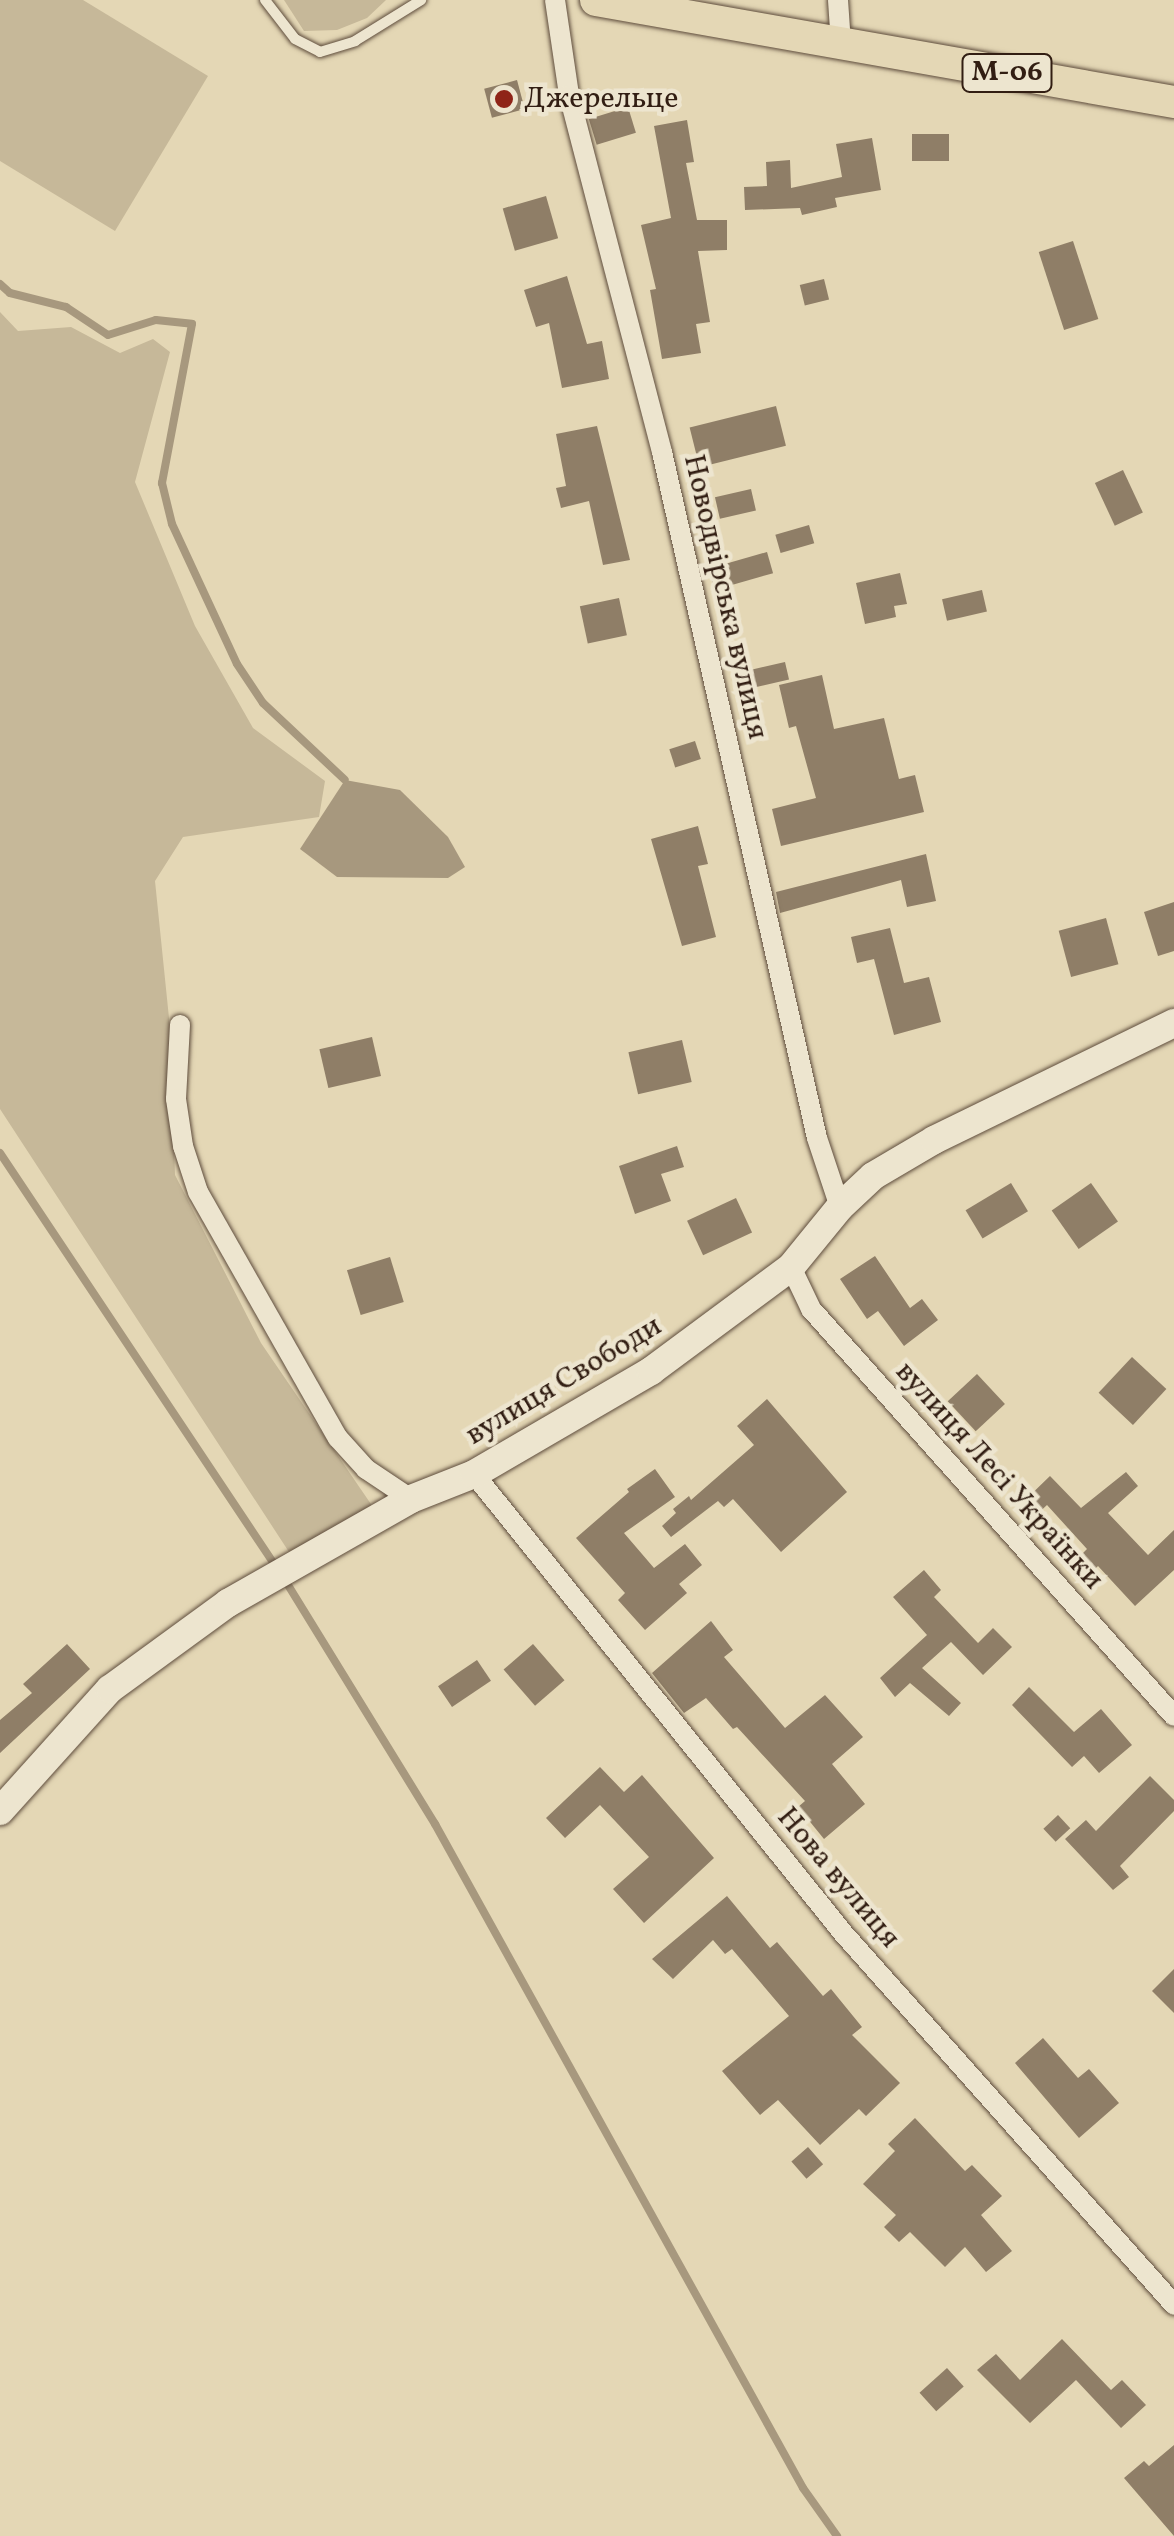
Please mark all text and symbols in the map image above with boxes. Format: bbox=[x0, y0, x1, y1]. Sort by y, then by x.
road number: М-06 bbox=[960, 50, 1054, 96]
place label: Джерельце bbox=[524, 81, 679, 117]
marker: Джерельце bbox=[493, 88, 515, 110]
street label: Новодвірська вулиця bbox=[675, 451, 775, 743]
street label: вулиця Свободи bbox=[460, 1308, 668, 1454]
street label: вулиця Лесі Українки bbox=[887, 1355, 1111, 1597]
street label: Нова вулиця bbox=[769, 1800, 907, 1956]

